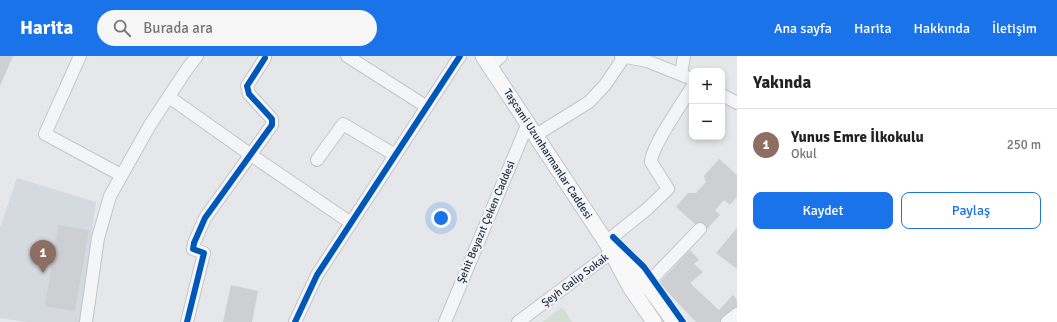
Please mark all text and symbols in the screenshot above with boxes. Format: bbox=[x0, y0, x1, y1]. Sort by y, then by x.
search box bbox=[97, 10, 377, 46]
text: Harita bbox=[20, 16, 73, 40]
icon: search bbox=[111, 17, 133, 39]
text: Burada ara bbox=[143, 19, 213, 37]
text: Ana sayfa bbox=[774, 20, 832, 37]
text: Harita bbox=[854, 20, 892, 37]
text: Hakkında bbox=[914, 20, 970, 37]
text: İletişim bbox=[992, 20, 1037, 37]
map controls bbox=[689, 68, 725, 140]
button: + bbox=[689, 68, 725, 104]
text: Yakında bbox=[753, 72, 811, 93]
street label: Taşcami Uzunharmanlar Caddesi bbox=[501, 87, 595, 221]
button: − bbox=[689, 104, 725, 140]
text: Yunus Emre İlkokulu bbox=[791, 128, 924, 146]
text: 1 bbox=[762, 137, 770, 153]
text: 250 m bbox=[1007, 137, 1041, 153]
text: Okul bbox=[791, 146, 817, 162]
street label: Şehit Beyazıt Çeken Caddesi bbox=[454, 159, 518, 285]
button: Kaydet bbox=[753, 192, 893, 229]
button: Paylaş bbox=[901, 192, 1041, 229]
your location bbox=[431, 208, 451, 228]
pin: 1 bbox=[30, 240, 56, 273]
street label: Şeyh Galip Sokak bbox=[539, 250, 611, 309]

